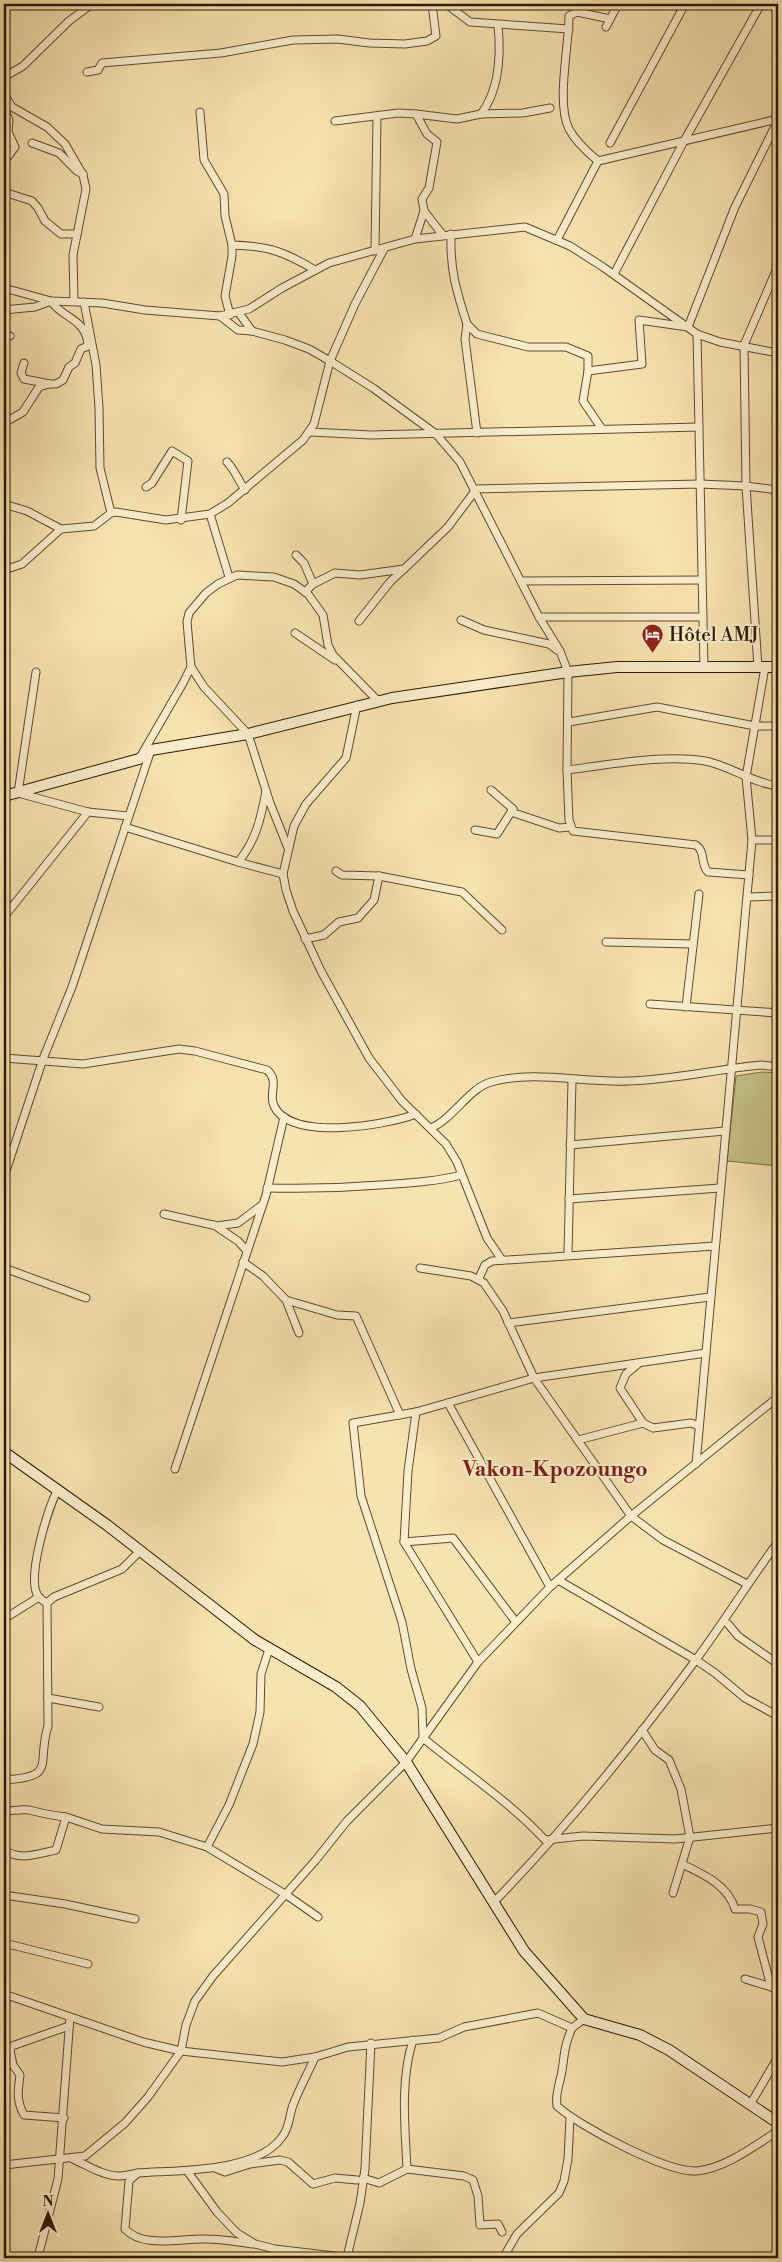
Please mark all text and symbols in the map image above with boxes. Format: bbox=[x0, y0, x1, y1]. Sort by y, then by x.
hotel icon: Hôtel AMJ bbox=[641, 622, 665, 653]
place label: Hôtel AMJ bbox=[669, 623, 759, 647]
district label: Vakon-Kpozoungo bbox=[461, 1457, 648, 1483]
north arrow bbox=[22, 2190, 72, 2240]
text: N bbox=[42, 2193, 54, 2211]

